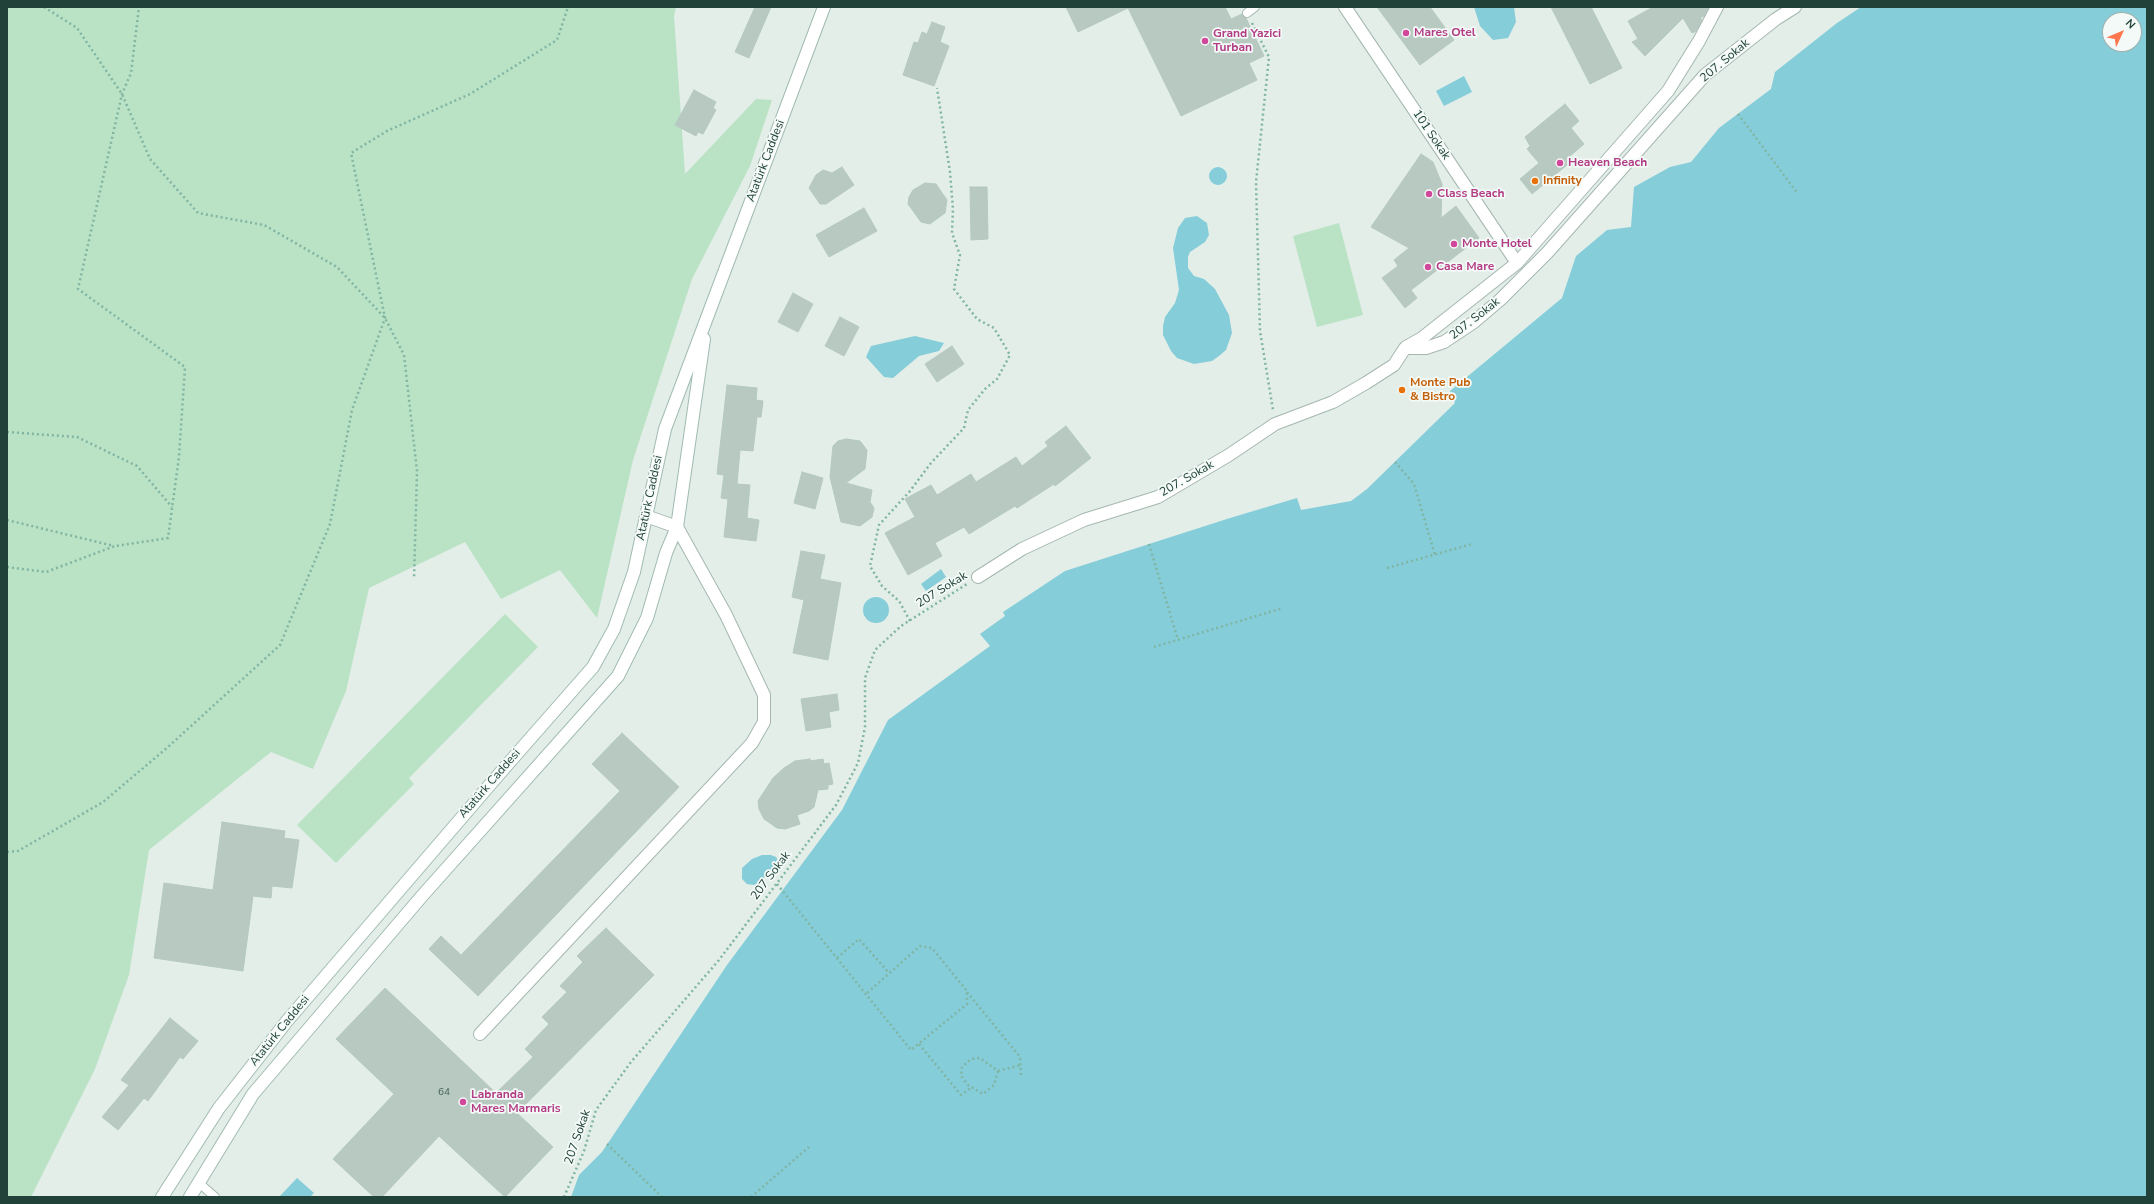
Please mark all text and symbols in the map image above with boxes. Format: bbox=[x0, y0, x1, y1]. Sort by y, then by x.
north arrow bbox=[2102, 12, 2142, 52]
text: N bbox=[2122, 16, 2139, 32]
place label: Mares Otel bbox=[1414, 26, 1475, 40]
place label: Grand Yazici Turban bbox=[1213, 27, 1281, 55]
marker: Mares Otel bbox=[1401, 28, 1411, 38]
marker: Grand Yazici Turban bbox=[1200, 36, 1210, 46]
street label: 207. Sokak bbox=[1697, 36, 1753, 86]
street label: 101 Sokak bbox=[1409, 107, 1453, 163]
street label: Atatürk Caddesi bbox=[744, 118, 788, 204]
place label: Heaven Beach bbox=[1568, 156, 1647, 170]
marker: Heaven Beach bbox=[1555, 158, 1565, 168]
place label: Infinity bbox=[1543, 174, 1582, 188]
marker: Infinity bbox=[1530, 176, 1540, 186]
place label: Class Beach bbox=[1437, 187, 1504, 201]
marker: Class Beach bbox=[1424, 189, 1434, 199]
place label: Monte Hotel bbox=[1462, 237, 1532, 251]
marker: Monte Hotel bbox=[1449, 239, 1459, 249]
place label: Casa Mare bbox=[1436, 260, 1494, 274]
marker: Casa Mare bbox=[1423, 262, 1433, 272]
street label: 207. Sokak bbox=[1447, 295, 1503, 343]
place label: Monte Pub & Bistro bbox=[1410, 376, 1471, 404]
marker: Monte Pub & Bistro bbox=[1397, 385, 1407, 395]
street label: Atatürk Caddesi bbox=[634, 454, 666, 542]
street label: 207. Sokak bbox=[1158, 458, 1216, 500]
street label: 207 Sokak bbox=[914, 569, 970, 611]
street label: Atatürk Caddesi bbox=[456, 747, 524, 821]
street label: 207 Sokak bbox=[748, 849, 794, 903]
street label: Atatürk Caddesi bbox=[247, 993, 313, 1069]
house number: 64 bbox=[438, 1087, 450, 1099]
place label: Labranda Mares Marmaris bbox=[471, 1088, 561, 1116]
marker: Labranda Mares Marmaris bbox=[458, 1097, 468, 1107]
street label: 207 Sokak bbox=[562, 1108, 594, 1166]

